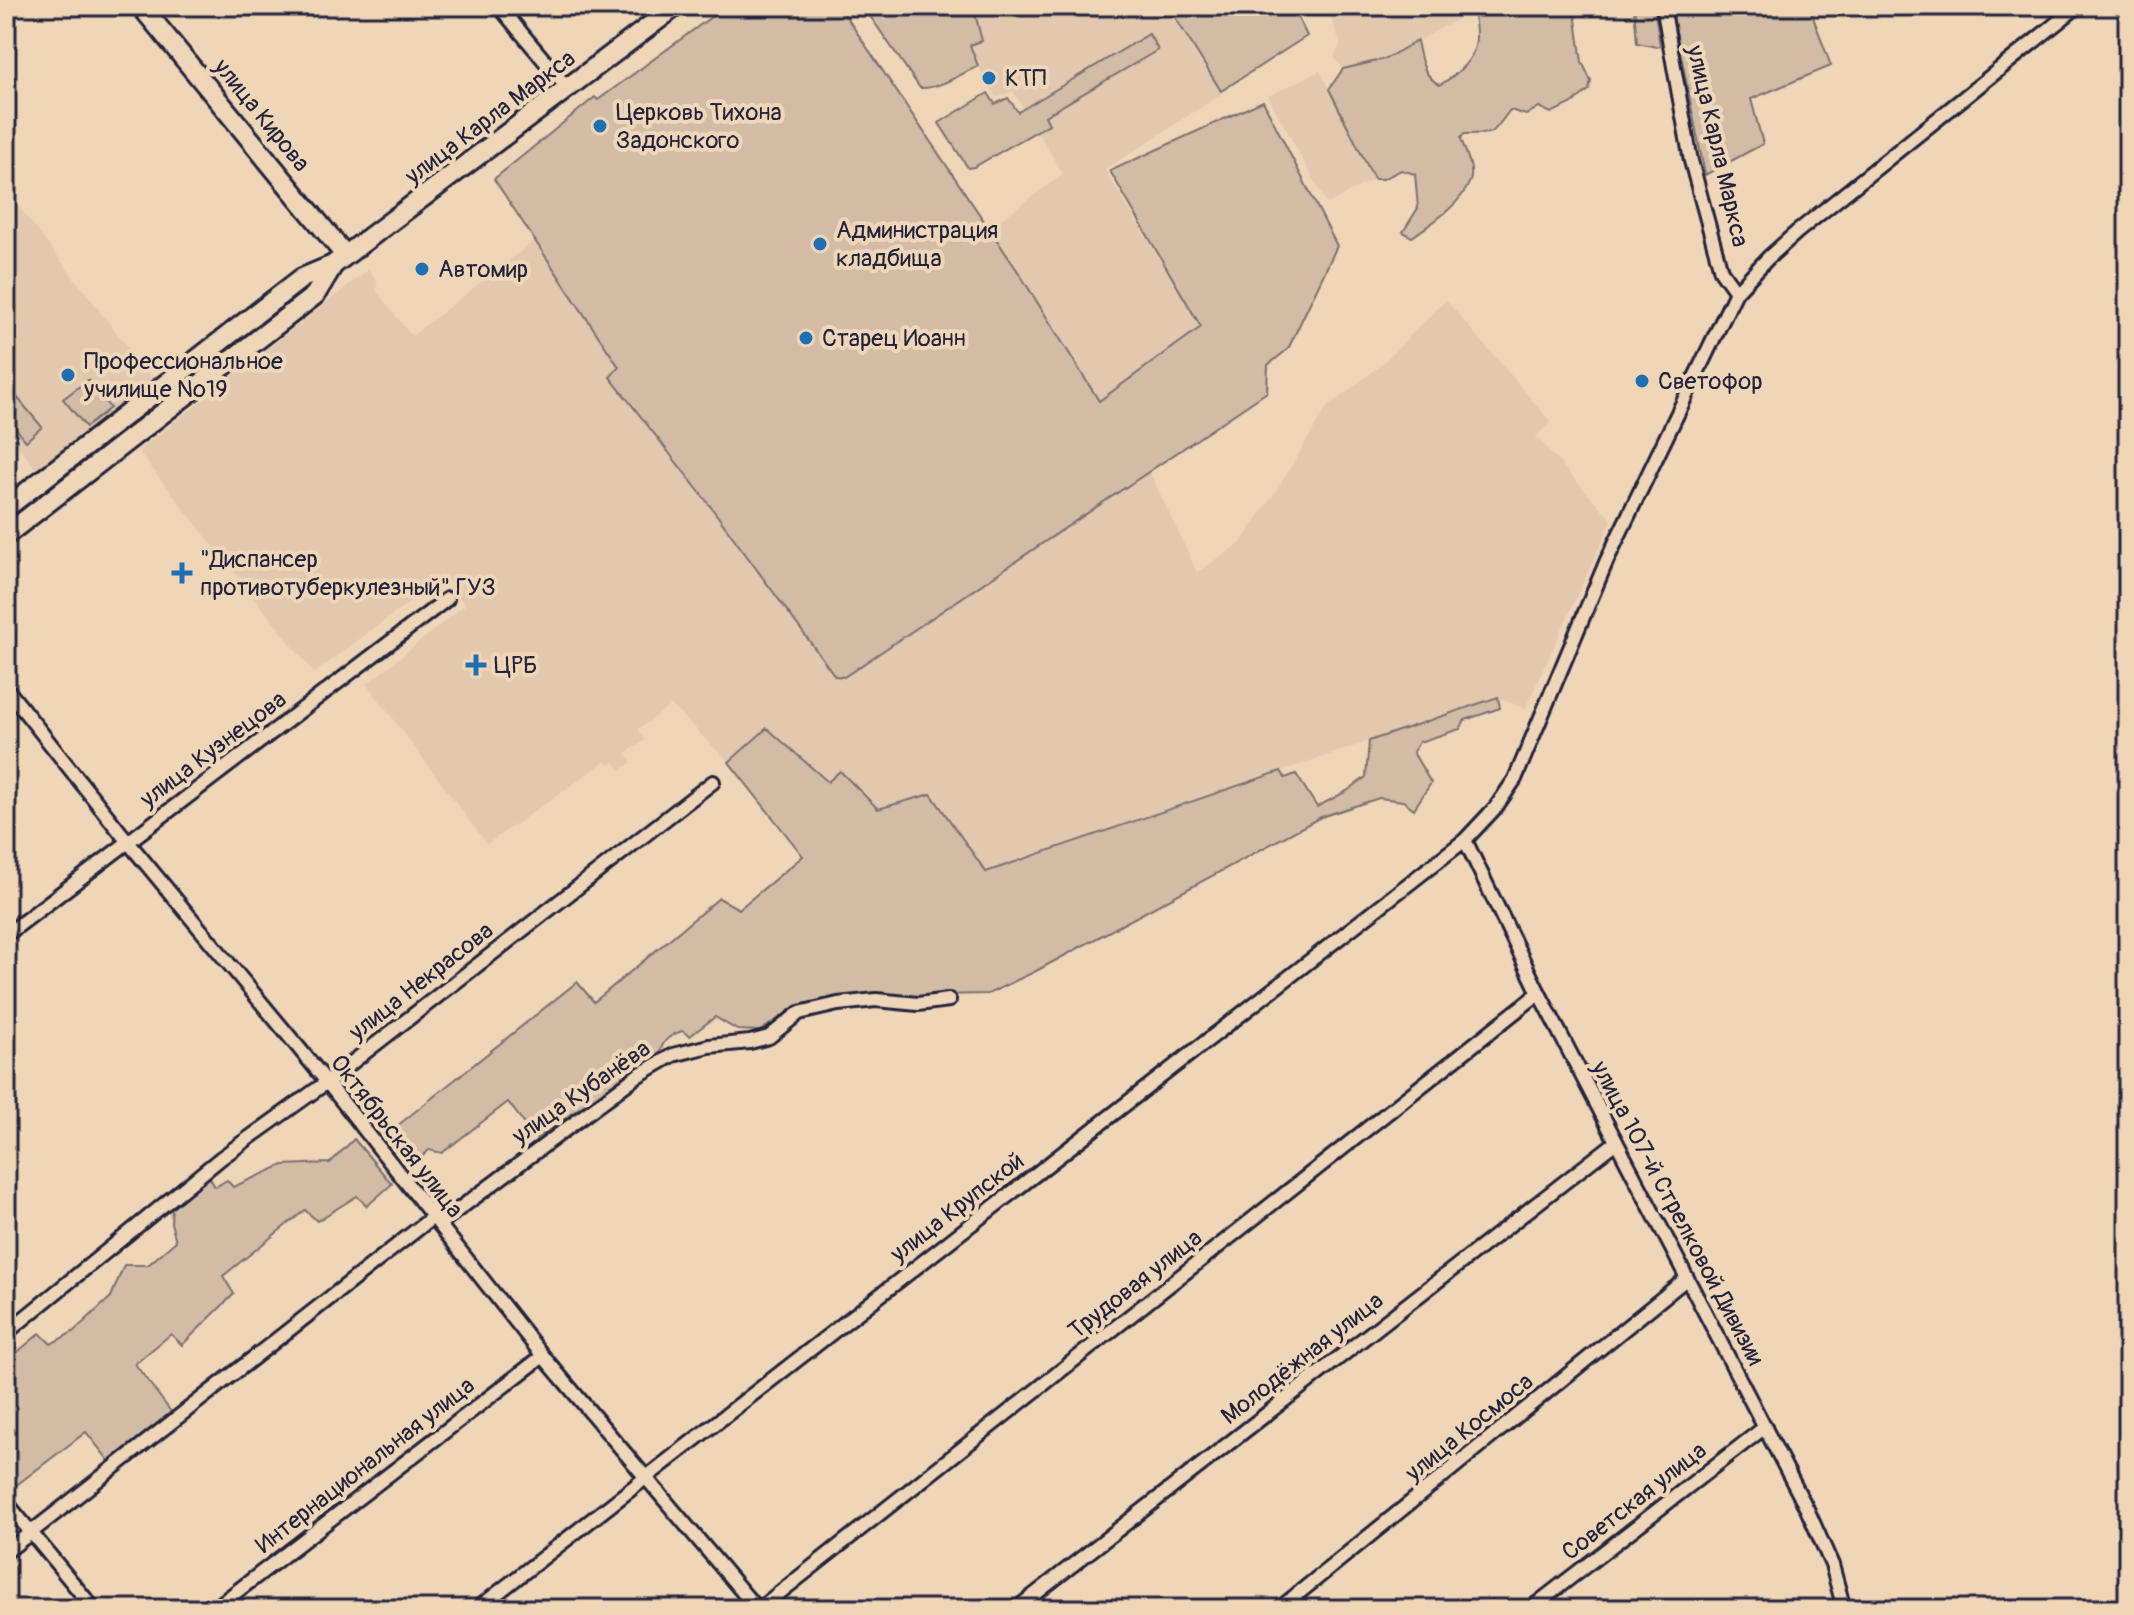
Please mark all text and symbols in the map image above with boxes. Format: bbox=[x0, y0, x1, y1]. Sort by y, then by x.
street label: улица Карла Маркса bbox=[1680, 42, 1755, 250]
street label: улица Карла Маркса bbox=[399, 44, 581, 191]
street label: улица Кирова bbox=[207, 52, 316, 178]
place label: КТП bbox=[1005, 64, 1047, 93]
marker: КТП bbox=[980, 69, 998, 87]
place label: Церковь Тихона Задонского bbox=[616, 98, 782, 155]
marker: Церковь Тихона Задонского bbox=[591, 117, 609, 135]
place label: Администрация кладбища bbox=[836, 216, 998, 273]
marker: Администрация кладбища bbox=[811, 235, 829, 253]
place label: Автомир bbox=[438, 255, 528, 284]
marker: Автомир bbox=[413, 260, 431, 278]
place label: Старец Иоанн bbox=[822, 324, 966, 353]
marker: Старец Иоанн bbox=[797, 329, 815, 347]
place label: Профессиональное училище №19 bbox=[83, 347, 283, 404]
marker: Профессиональное училище №19 bbox=[59, 366, 77, 384]
place label: Светофор bbox=[1658, 367, 1763, 396]
marker: Светофор bbox=[1633, 372, 1651, 390]
place label: "Диспансер противотуберкулезный" ГУЗ bbox=[200, 545, 496, 602]
marker: "Диспансер противотуберкулезный" ГУЗ bbox=[171, 562, 193, 584]
place label: ЦРБ bbox=[494, 651, 537, 680]
marker: ЦРБ bbox=[465, 654, 487, 676]
street label: улица Кузнецова bbox=[134, 685, 292, 814]
street label: улица Некрасова bbox=[343, 916, 499, 1047]
street label: улица Кубанёва bbox=[506, 1034, 656, 1151]
street label: Октябрьская улица bbox=[324, 1049, 469, 1224]
street label: улица 107-й Стрелковой Дивизии bbox=[1584, 1055, 1770, 1371]
street label: улица Крупской bbox=[884, 1146, 1030, 1269]
street label: Трудовая улица bbox=[1063, 1223, 1208, 1346]
street label: Молодёжная улица bbox=[1215, 1286, 1389, 1431]
street label: улица Космоса bbox=[1399, 1367, 1539, 1488]
street label: Интернациональная улица bbox=[250, 1371, 480, 1560]
street label: Советская улица bbox=[1556, 1436, 1712, 1567]

